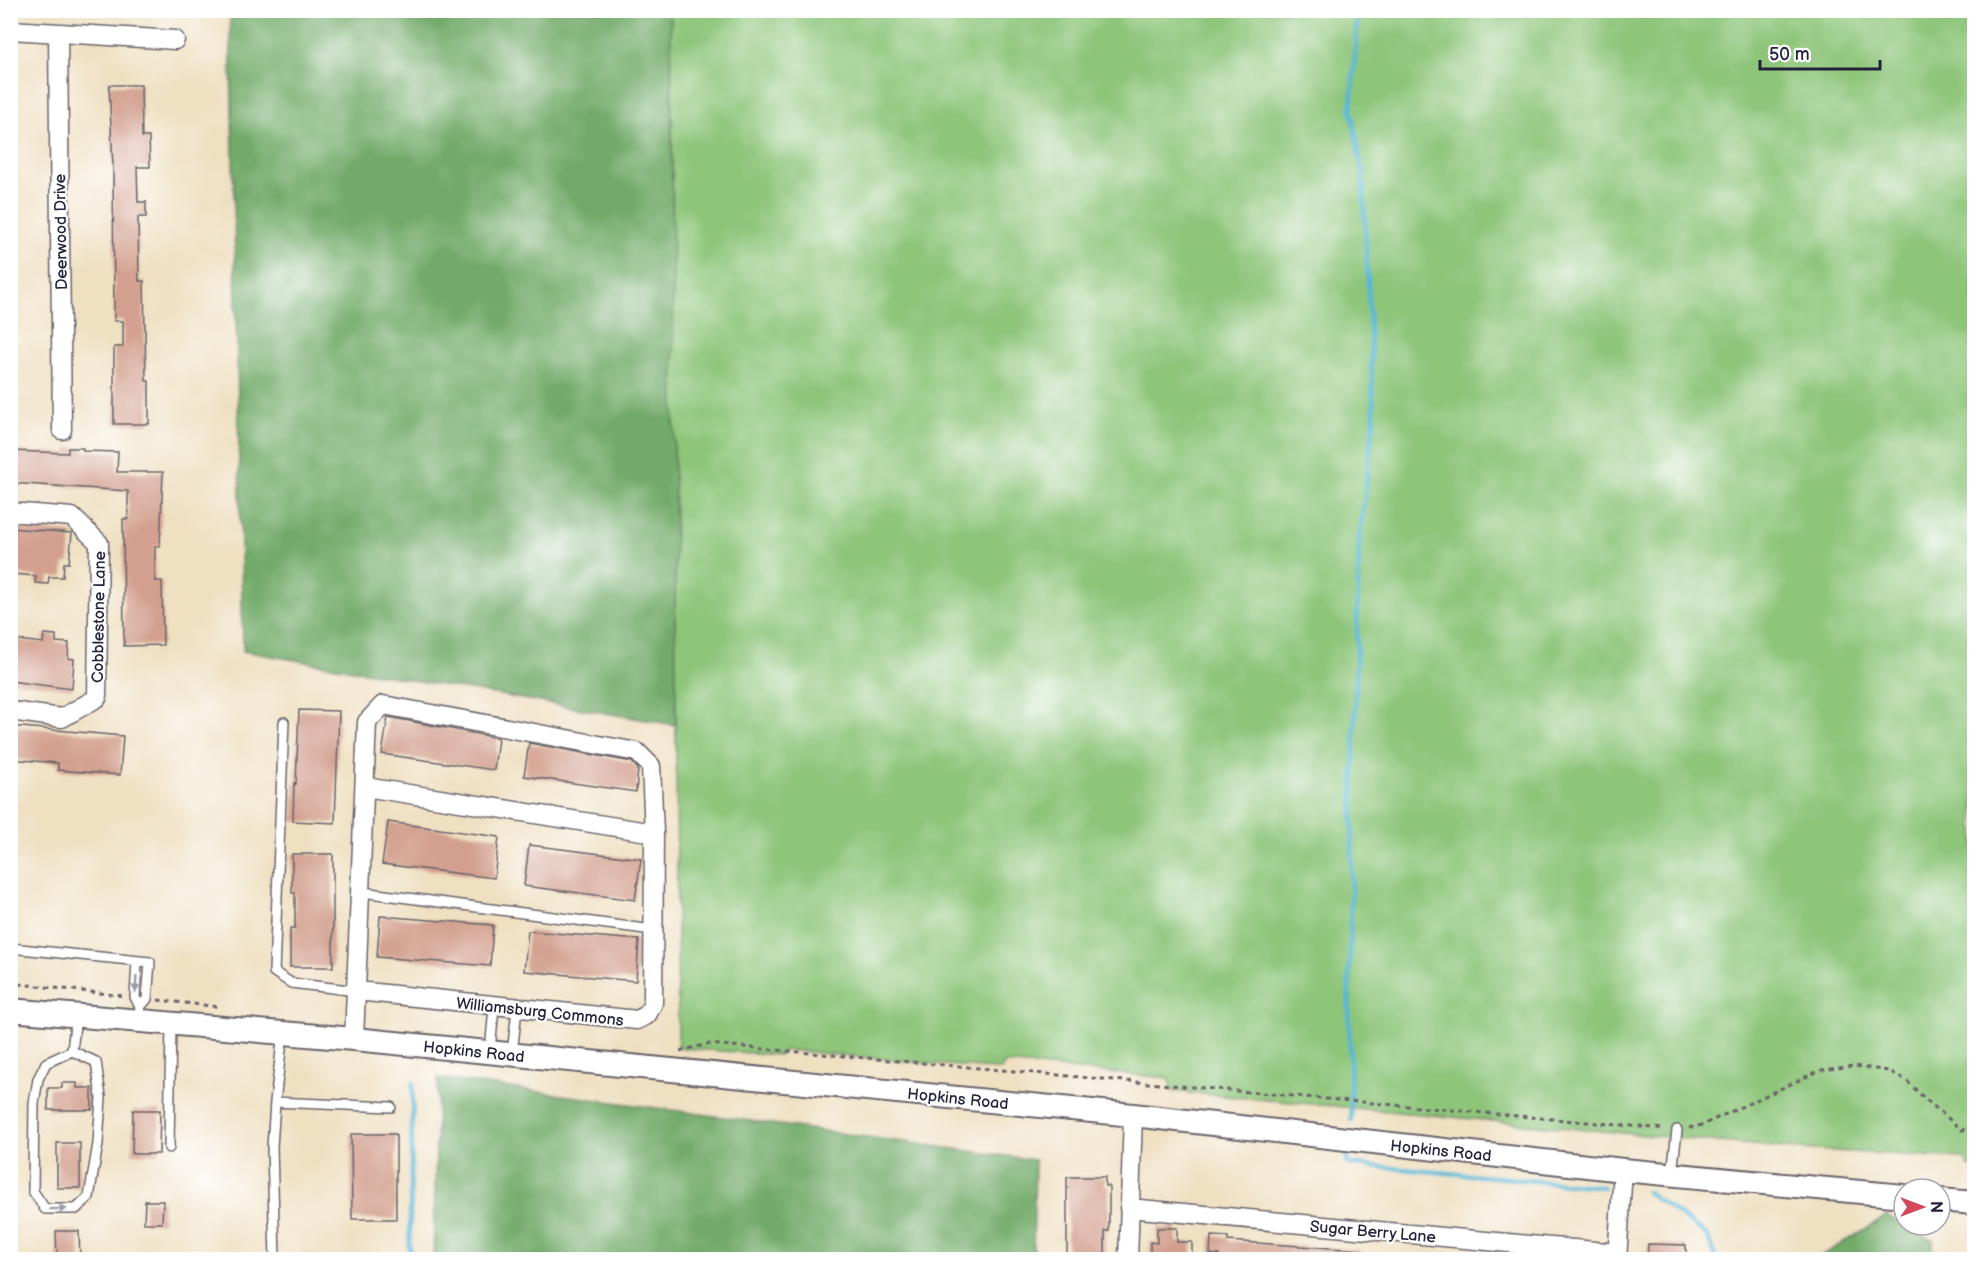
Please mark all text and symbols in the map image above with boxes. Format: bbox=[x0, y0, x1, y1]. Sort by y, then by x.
scale bar bbox=[1760, 33, 1880, 71]
text: 50 m bbox=[1769, 44, 1810, 65]
street label: Deerwood Drive bbox=[51, 173, 72, 290]
street label: Cobblestone Lane bbox=[89, 550, 110, 683]
one-way arrow bbox=[131, 975, 140, 994]
street label: Williamsburg Commons bbox=[455, 994, 625, 1031]
street label: Hopkins Road bbox=[422, 1038, 525, 1067]
street label: Hopkins Road bbox=[906, 1085, 1009, 1114]
street label: Hopkins Road bbox=[1389, 1137, 1492, 1166]
north arrow bbox=[1892, 1177, 1952, 1237]
text: N bbox=[1926, 1201, 1945, 1213]
one-way arrow bbox=[49, 1204, 68, 1214]
street label: Sugar Berry Lane bbox=[1309, 1218, 1437, 1248]

